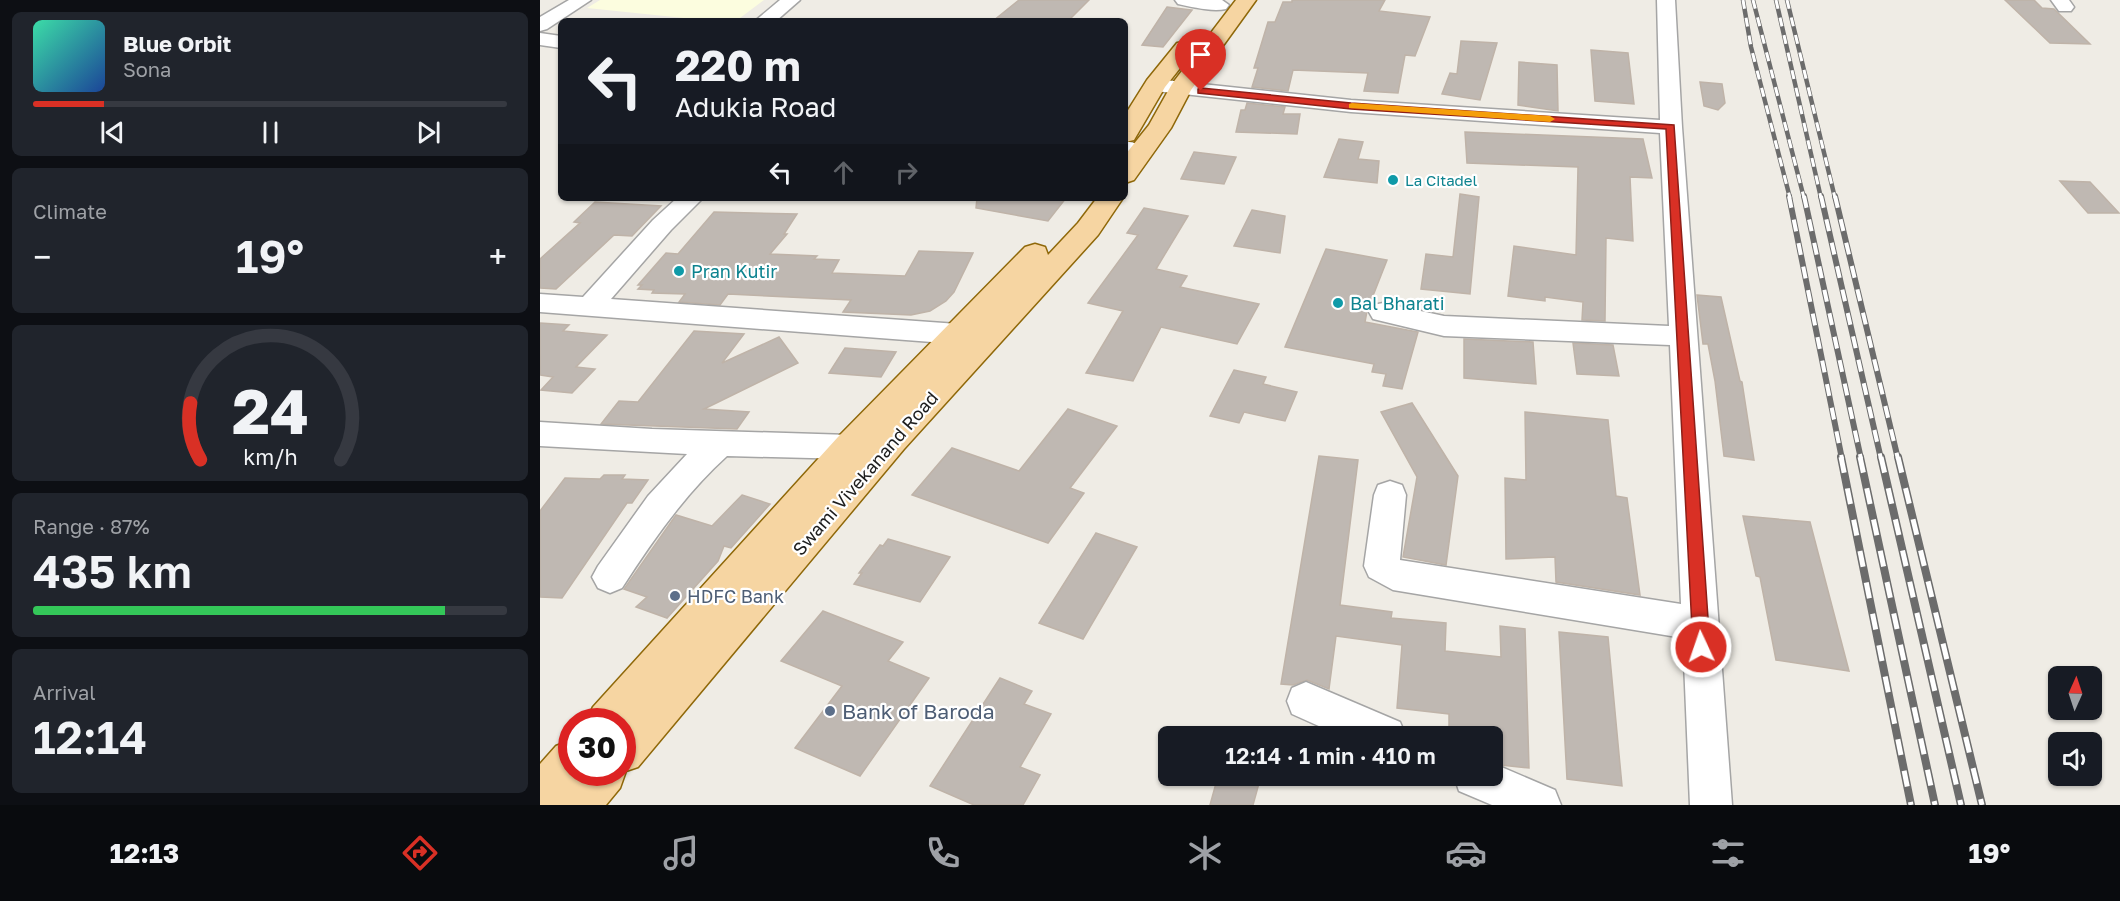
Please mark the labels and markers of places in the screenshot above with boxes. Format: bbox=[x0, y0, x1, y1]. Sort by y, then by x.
pin bbox=[1175, 29, 1226, 91]
place label: La Citadel bbox=[1405, 171, 1478, 189]
marker: La Citadel bbox=[1386, 173, 1400, 187]
place label: Pran Kutir bbox=[691, 260, 777, 282]
marker: Pran Kutir bbox=[672, 264, 686, 278]
place label: Bal Bharati bbox=[1350, 292, 1445, 314]
marker: Bal Bharati bbox=[1331, 296, 1345, 310]
place label: HDFC Bank bbox=[687, 585, 784, 607]
marker: HDFC Bank bbox=[668, 589, 682, 603]
place label: Bank of Baroda bbox=[842, 698, 995, 724]
marker: Bank of Baroda bbox=[823, 704, 837, 718]

